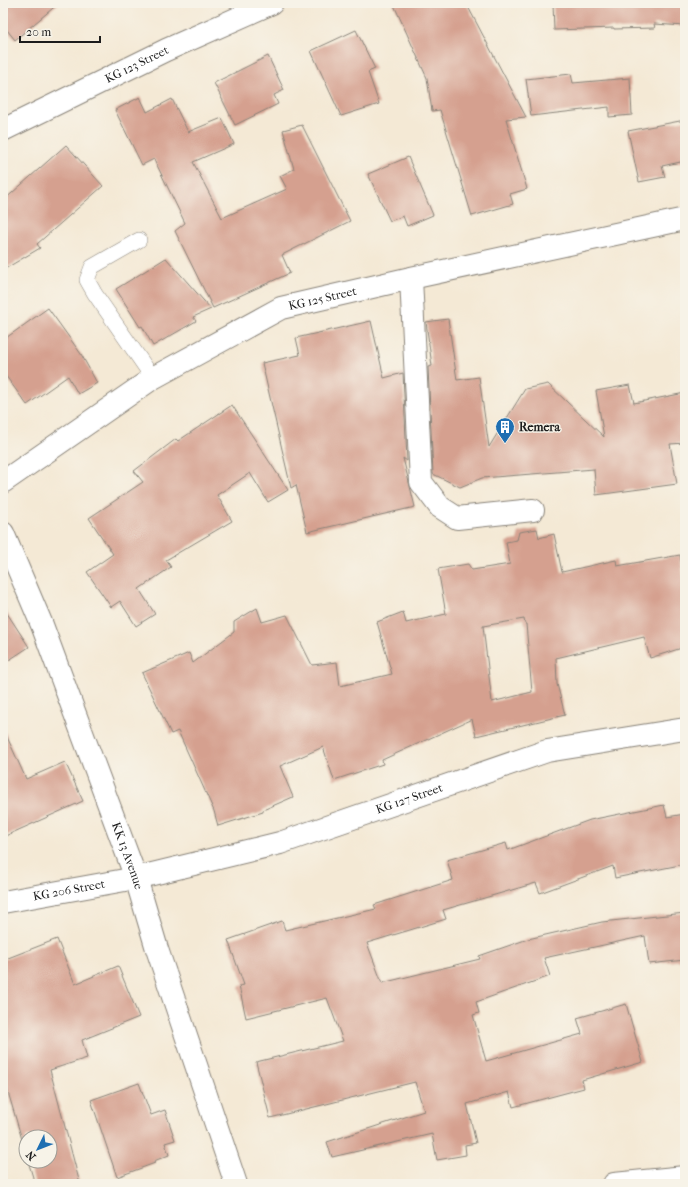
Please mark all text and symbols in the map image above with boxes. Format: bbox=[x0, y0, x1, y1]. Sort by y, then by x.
scale bar bbox=[20, 18, 100, 44]
text: 20 m bbox=[26, 25, 51, 39]
street label: KG 123 Street bbox=[103, 43, 171, 86]
street label: KG 125 Street bbox=[287, 284, 359, 313]
building icon: Remera bbox=[494, 416, 516, 444]
place label: Remera bbox=[519, 420, 560, 434]
street label: KG 127 Street bbox=[374, 780, 445, 816]
street label: KK 13 Avenue bbox=[109, 820, 146, 891]
street label: KG 206 Street bbox=[32, 877, 107, 903]
north arrow bbox=[18, 1129, 58, 1169]
text: N bbox=[23, 1148, 39, 1163]

